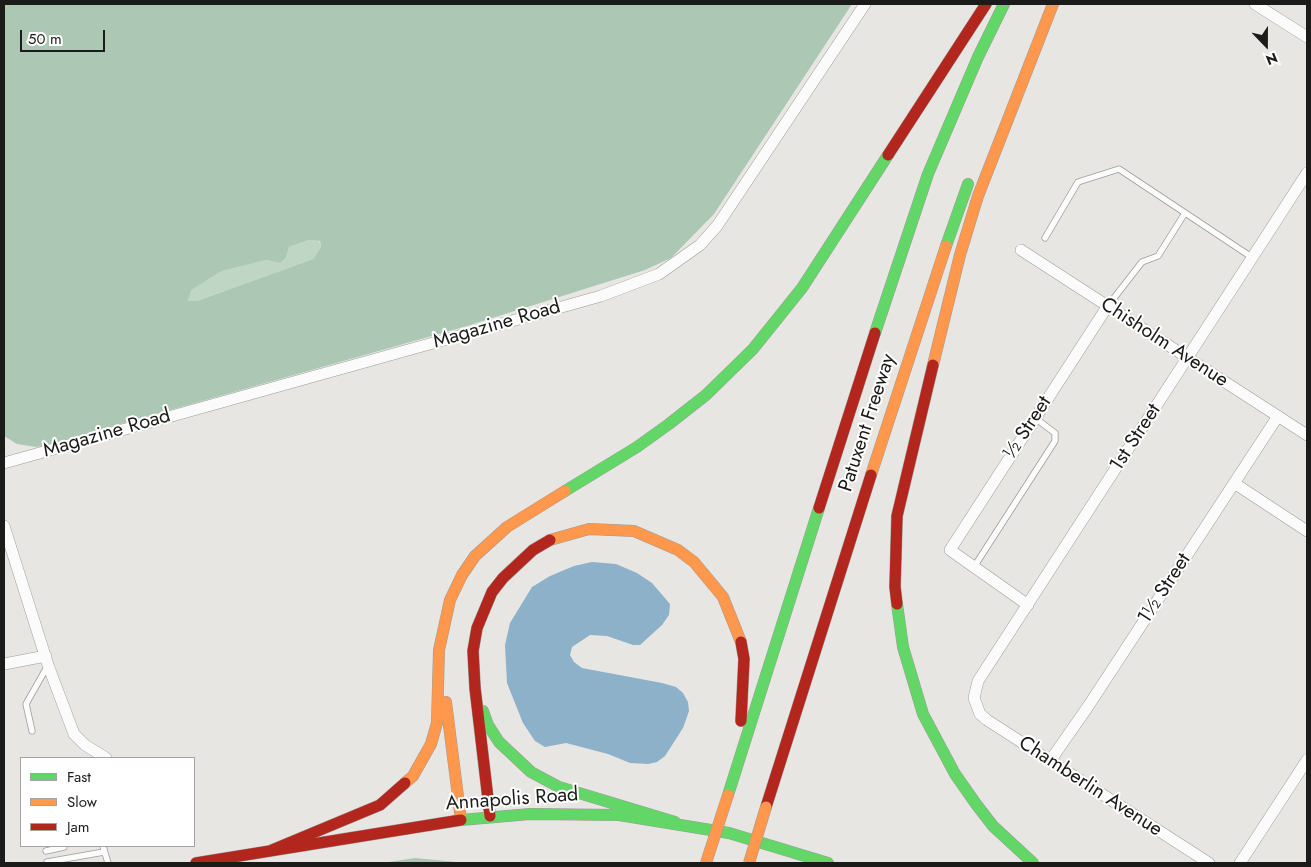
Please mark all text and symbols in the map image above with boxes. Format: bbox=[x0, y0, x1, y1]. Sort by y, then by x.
scale bar bbox=[22, 20, 108, 52]
north arrow bbox=[1241, 20, 1291, 70]
text: 50 m bbox=[28, 28, 62, 50]
text: N bbox=[1263, 48, 1281, 70]
street label: Chisholm Avenue bbox=[1096, 293, 1232, 393]
street label: Magazine Road bbox=[431, 295, 563, 355]
street label: Patuxent Freeway bbox=[834, 351, 902, 495]
street label: ½ Street bbox=[999, 392, 1057, 464]
street label: 1st Street bbox=[1105, 400, 1167, 476]
street label: Magazine Road bbox=[41, 404, 173, 464]
street label: 1½ Street bbox=[1133, 549, 1197, 629]
street label: Chamberlin Avenue bbox=[1014, 732, 1166, 842]
legend bbox=[20, 757, 195, 847]
text: Fast bbox=[67, 766, 91, 788]
street label: Annapolis Road bbox=[445, 783, 579, 817]
text: Slow bbox=[67, 791, 97, 813]
text: Jam bbox=[67, 816, 90, 838]

